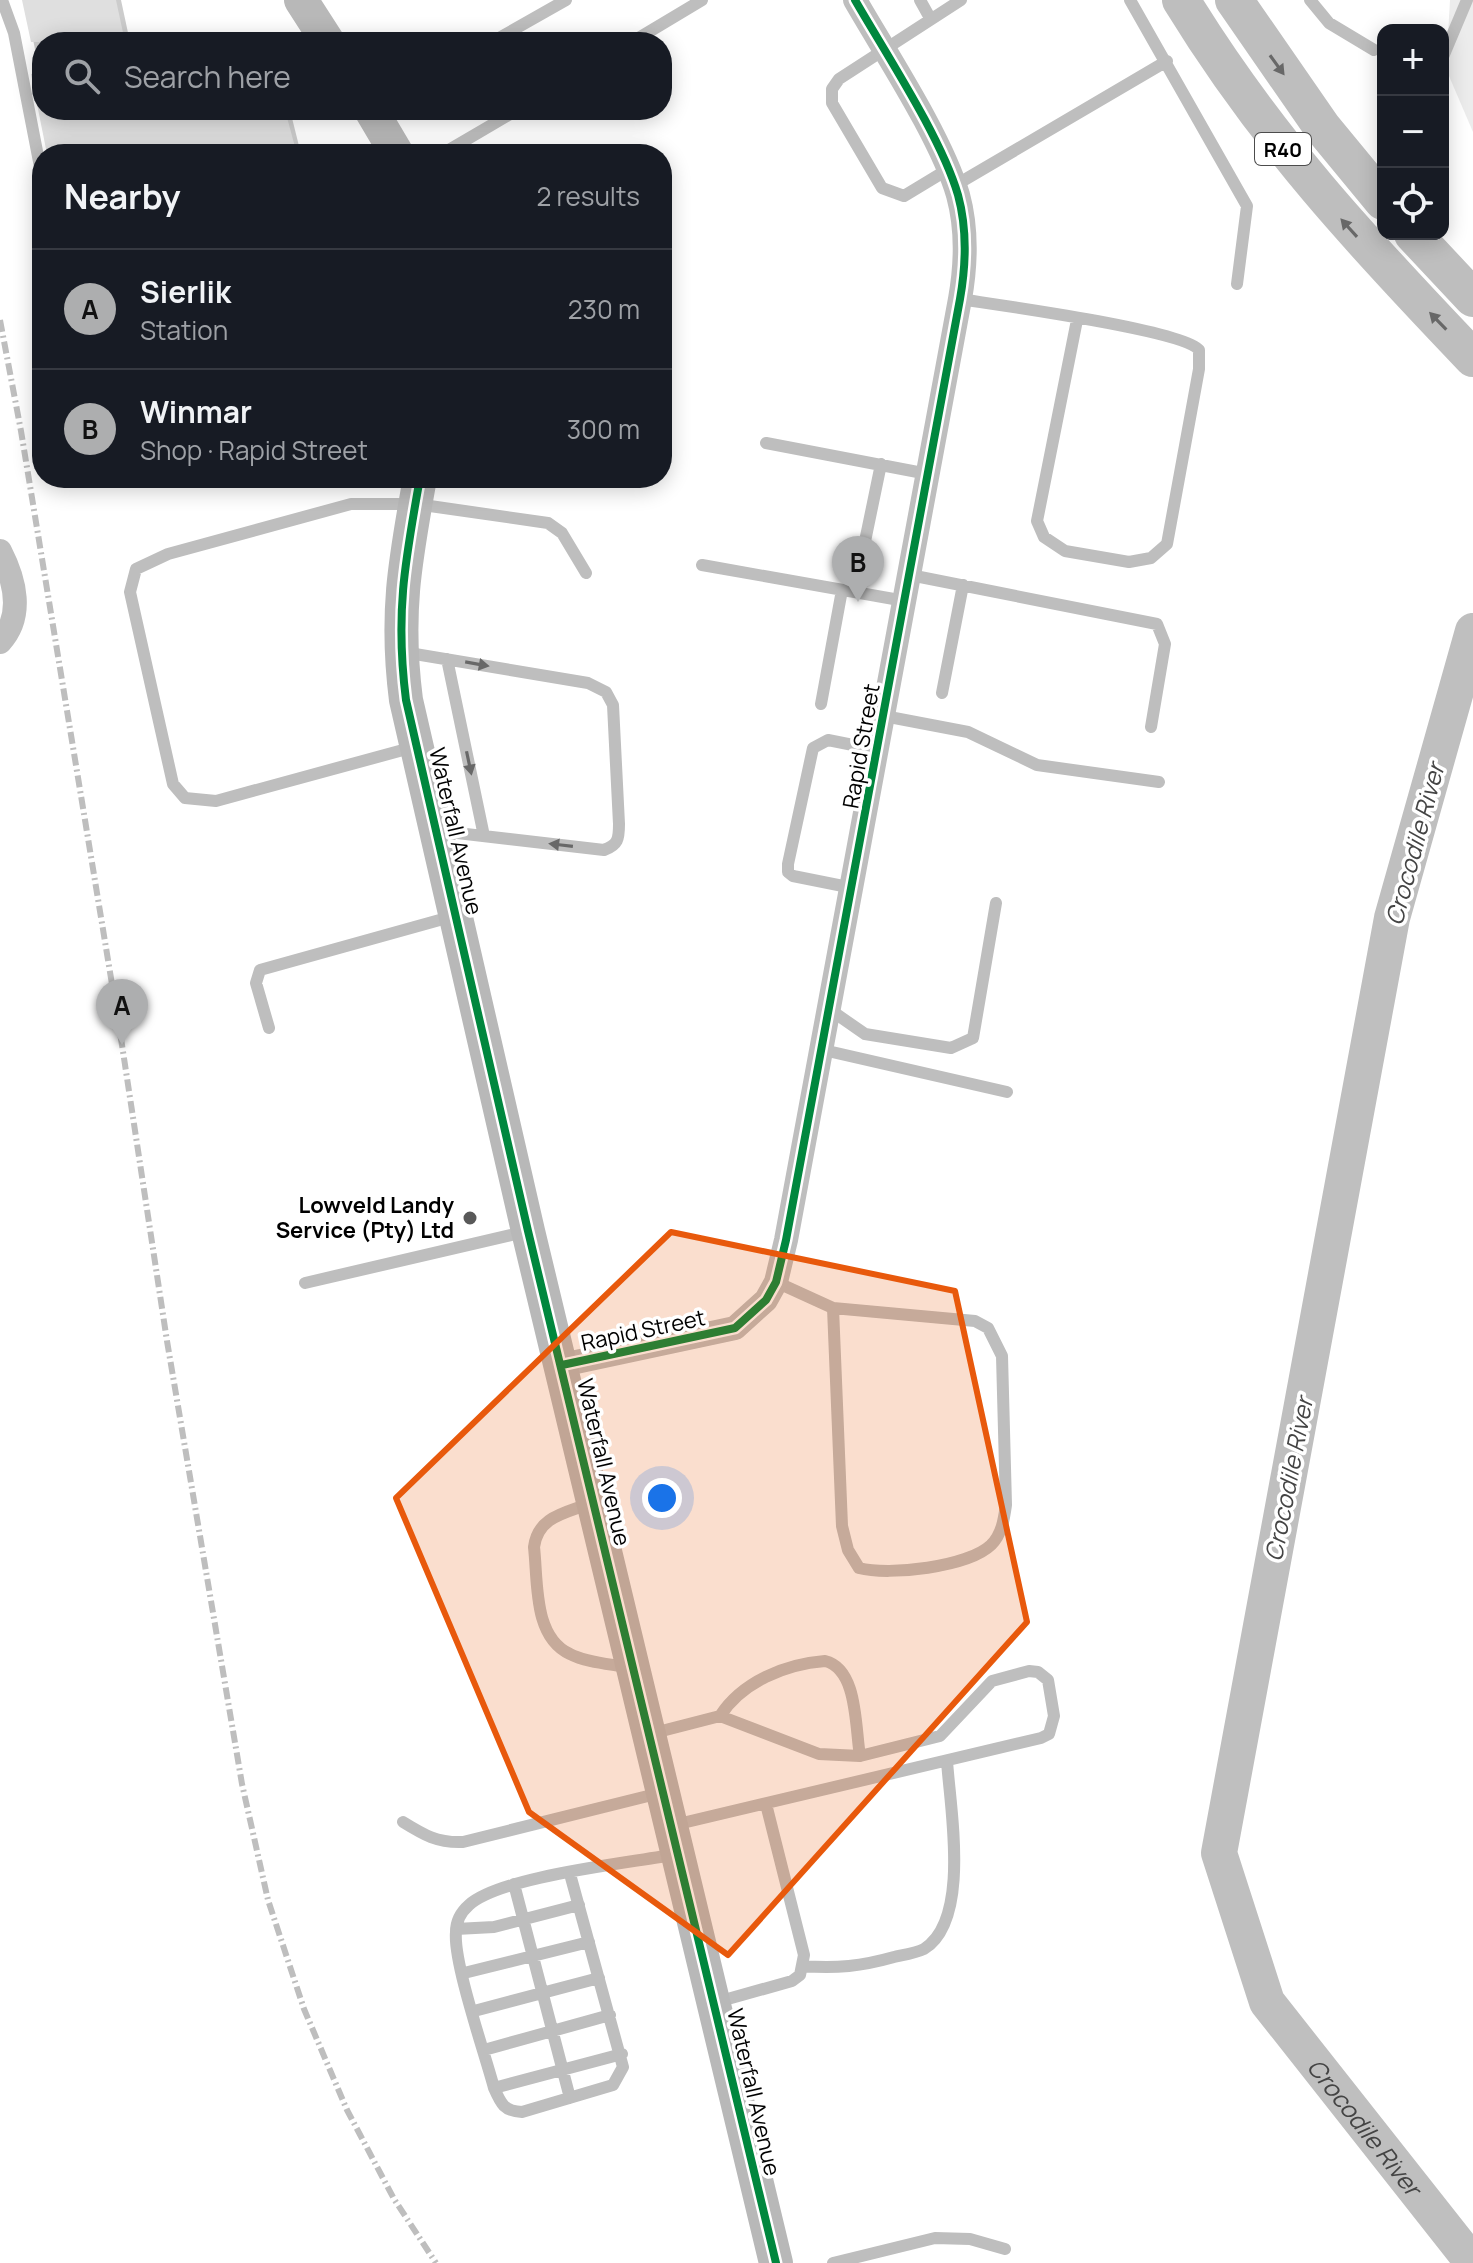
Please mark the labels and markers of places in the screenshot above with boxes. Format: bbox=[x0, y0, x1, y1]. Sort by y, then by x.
pin: B bbox=[832, 536, 884, 602]
pin: A bbox=[96, 979, 148, 1045]
place label: Lowveld Landy Service (Pty) Ltd bbox=[276, 1190, 455, 1245]
marker: Lowveld Landy Service (Pty) Ltd bbox=[461, 1209, 479, 1227]

